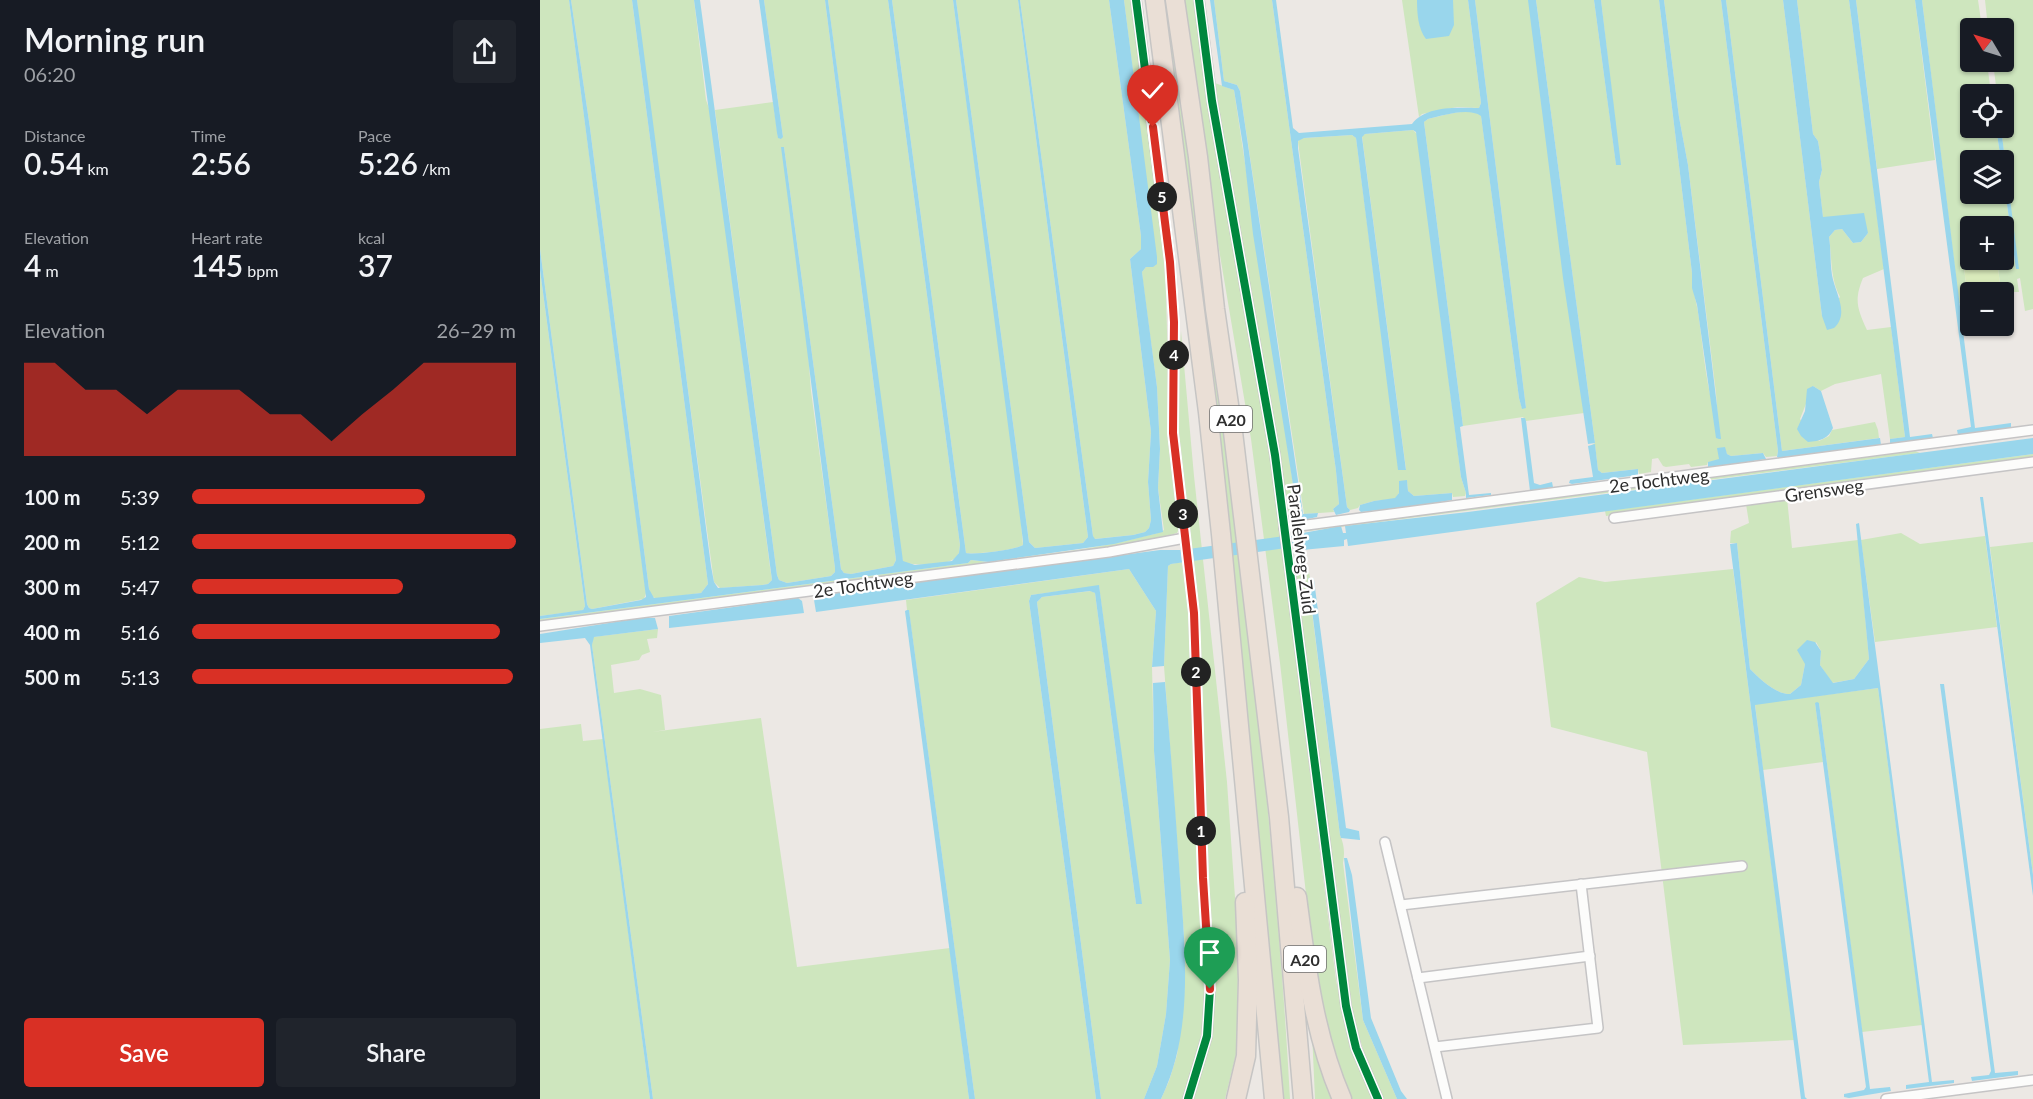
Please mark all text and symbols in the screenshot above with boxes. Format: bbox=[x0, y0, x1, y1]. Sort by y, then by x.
north arrow bbox=[1960, 18, 2014, 72]
map controls bbox=[1960, 18, 2014, 336]
text: Morning run bbox=[24, 19, 205, 59]
button: share bbox=[453, 20, 516, 83]
text: 06:20 bbox=[24, 62, 75, 86]
pin bbox=[1127, 65, 1178, 127]
icon: check bbox=[1136, 74, 1169, 107]
button: locate bbox=[1960, 84, 2014, 138]
text: Distance bbox=[24, 126, 85, 145]
text: Time bbox=[191, 126, 226, 145]
text: Pace bbox=[358, 126, 391, 145]
text: 0.54 bbox=[24, 145, 83, 181]
text: 2:56 bbox=[191, 145, 251, 181]
text: 5:26 bbox=[358, 145, 418, 181]
button: layers bbox=[1960, 150, 2014, 204]
text: km bbox=[83, 159, 109, 178]
text: /km bbox=[418, 159, 450, 178]
pin: 5 bbox=[1147, 182, 1177, 212]
text: 5 bbox=[1157, 187, 1167, 206]
button: + bbox=[1960, 216, 2014, 270]
text: Elevation bbox=[24, 228, 89, 247]
text: Heart rate bbox=[191, 228, 263, 247]
text: kcal bbox=[358, 228, 385, 247]
text: 4 bbox=[24, 247, 41, 283]
text: 145 bbox=[191, 247, 243, 283]
text: 37 bbox=[358, 247, 393, 283]
text: m bbox=[41, 261, 59, 280]
text: bpm bbox=[243, 261, 278, 280]
button: − bbox=[1960, 282, 2014, 336]
text: Elevation bbox=[24, 318, 105, 342]
text: 26–29 m bbox=[436, 318, 516, 342]
pin: 4 bbox=[1159, 340, 1189, 370]
text: 4 bbox=[1169, 345, 1179, 364]
road number: A20 bbox=[1210, 406, 1252, 432]
street label: 2e Tochtweg bbox=[1608, 463, 1710, 497]
street label: Grensweg bbox=[1783, 474, 1865, 506]
street label: Parallelweg-Zuid bbox=[1283, 482, 1321, 616]
text: 100 m bbox=[24, 485, 80, 509]
text: 5:39 bbox=[120, 485, 160, 509]
pin: 3 bbox=[1168, 499, 1198, 529]
text: 3 bbox=[1178, 504, 1188, 523]
text: 200 m bbox=[24, 530, 80, 554]
text: 5:12 bbox=[120, 530, 160, 554]
street label: 2e Tochtweg bbox=[812, 566, 914, 602]
text: 300 m bbox=[24, 575, 80, 599]
text: 5:47 bbox=[120, 575, 160, 599]
text: 400 m bbox=[24, 620, 80, 644]
text: 5:16 bbox=[120, 620, 160, 644]
pin: 2 bbox=[1181, 657, 1211, 687]
text: 2 bbox=[1191, 662, 1201, 681]
text: 500 m bbox=[24, 665, 80, 689]
text: 5:13 bbox=[120, 665, 160, 689]
pin: 1 bbox=[1186, 816, 1216, 846]
text: 1 bbox=[1196, 821, 1206, 840]
pin bbox=[1184, 927, 1235, 989]
icon: arrive bbox=[1193, 936, 1226, 969]
road number: A20 bbox=[1284, 946, 1326, 972]
button: Save bbox=[24, 1018, 264, 1087]
button: Share bbox=[276, 1018, 516, 1087]

